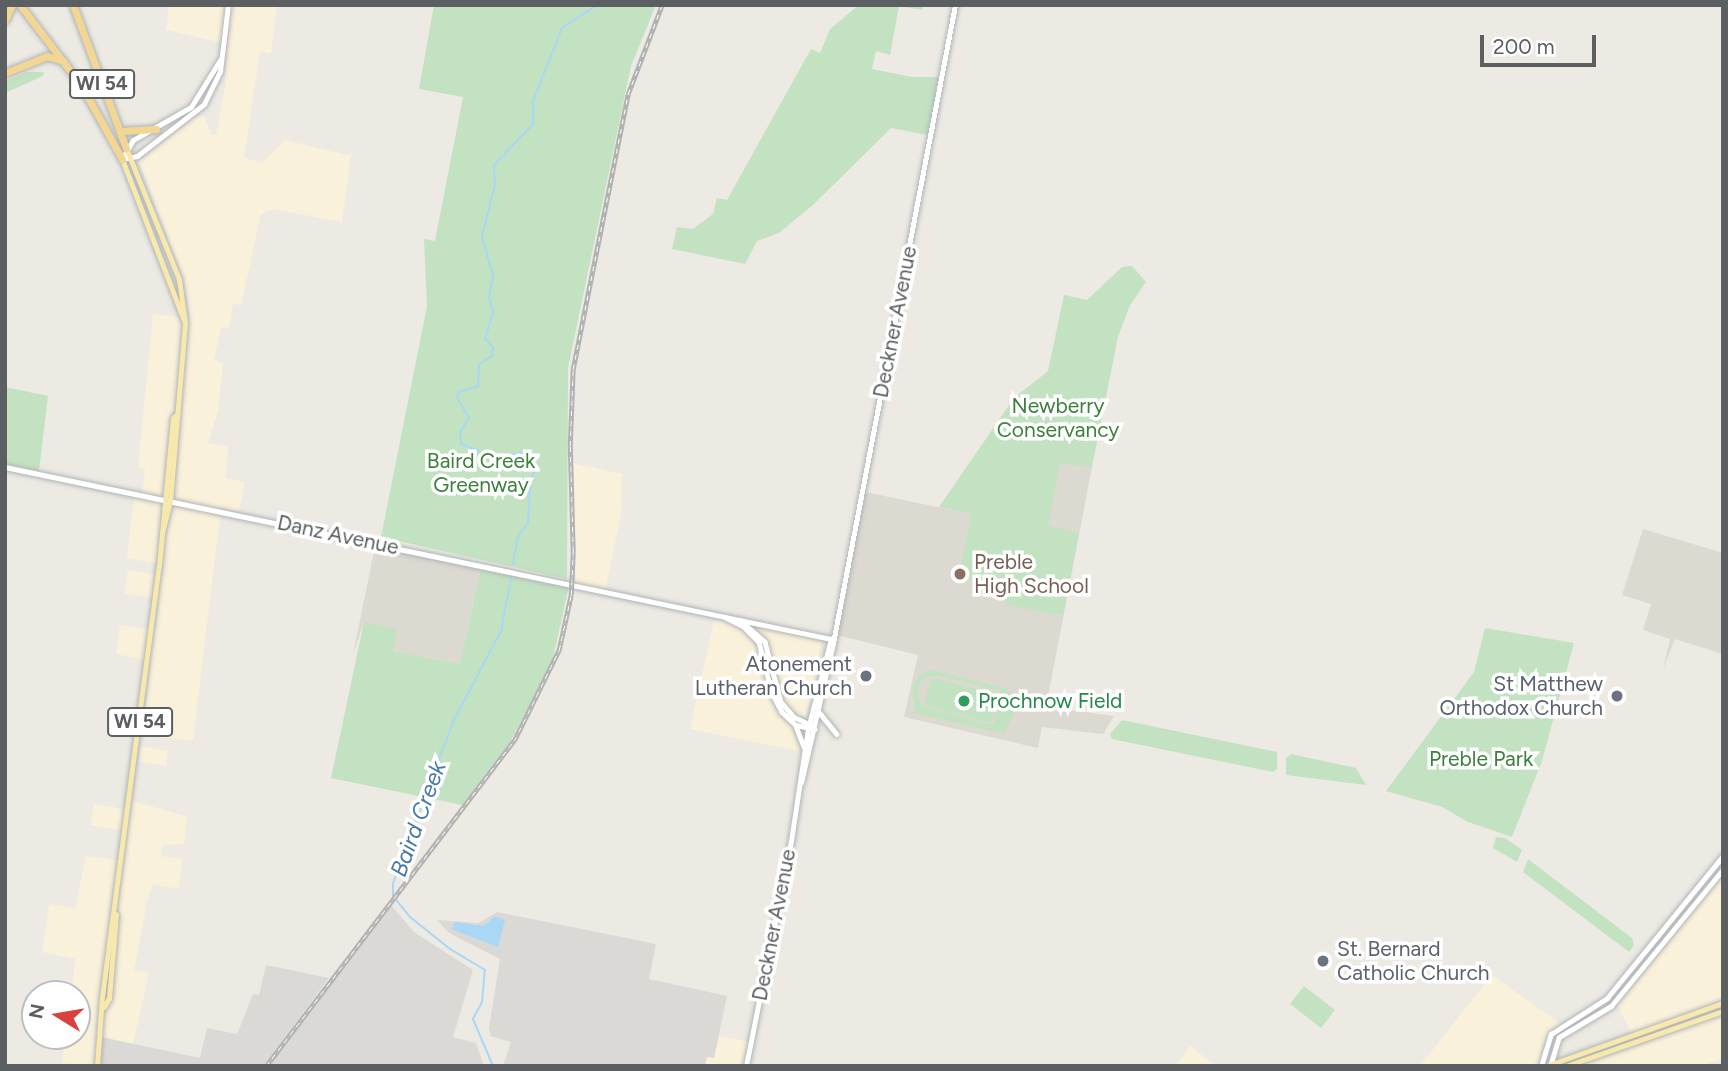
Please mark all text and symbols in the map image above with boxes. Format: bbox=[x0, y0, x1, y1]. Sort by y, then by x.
scale bar bbox=[1483, 21, 1598, 65]
text: 200 m bbox=[1493, 34, 1555, 59]
road number: WI 54 bbox=[69, 68, 135, 100]
street label: Deckner Avenue bbox=[868, 244, 922, 400]
park label: Newberry Conservancy bbox=[997, 393, 1119, 443]
park label: Baird Creek Greenway bbox=[427, 448, 535, 498]
street label: Danz Avenue bbox=[275, 510, 401, 560]
place label: Preble High School bbox=[974, 549, 1089, 599]
marker: Preble High School bbox=[952, 566, 968, 582]
place label: Atonement Lutheran Church bbox=[695, 651, 852, 701]
marker: Atonement Lutheran Church bbox=[858, 668, 874, 684]
place label: St Matthew Orthodox Church bbox=[1439, 671, 1603, 721]
place label: Prochnow Field bbox=[978, 688, 1122, 714]
marker: St Matthew Orthodox Church bbox=[1609, 688, 1625, 704]
marker: Prochnow Field bbox=[956, 693, 972, 709]
road number: WI 54 bbox=[107, 706, 173, 737]
park label: Preble Park bbox=[1429, 746, 1533, 772]
water label: Baird Creek bbox=[384, 758, 452, 880]
street label: Deckner Avenue bbox=[747, 847, 801, 1003]
place label: St. Bernard Catholic Church bbox=[1337, 936, 1489, 986]
marker: St. Bernard Catholic Church bbox=[1315, 953, 1331, 969]
north arrow bbox=[21, 980, 91, 1050]
text: N bbox=[24, 1002, 50, 1021]

